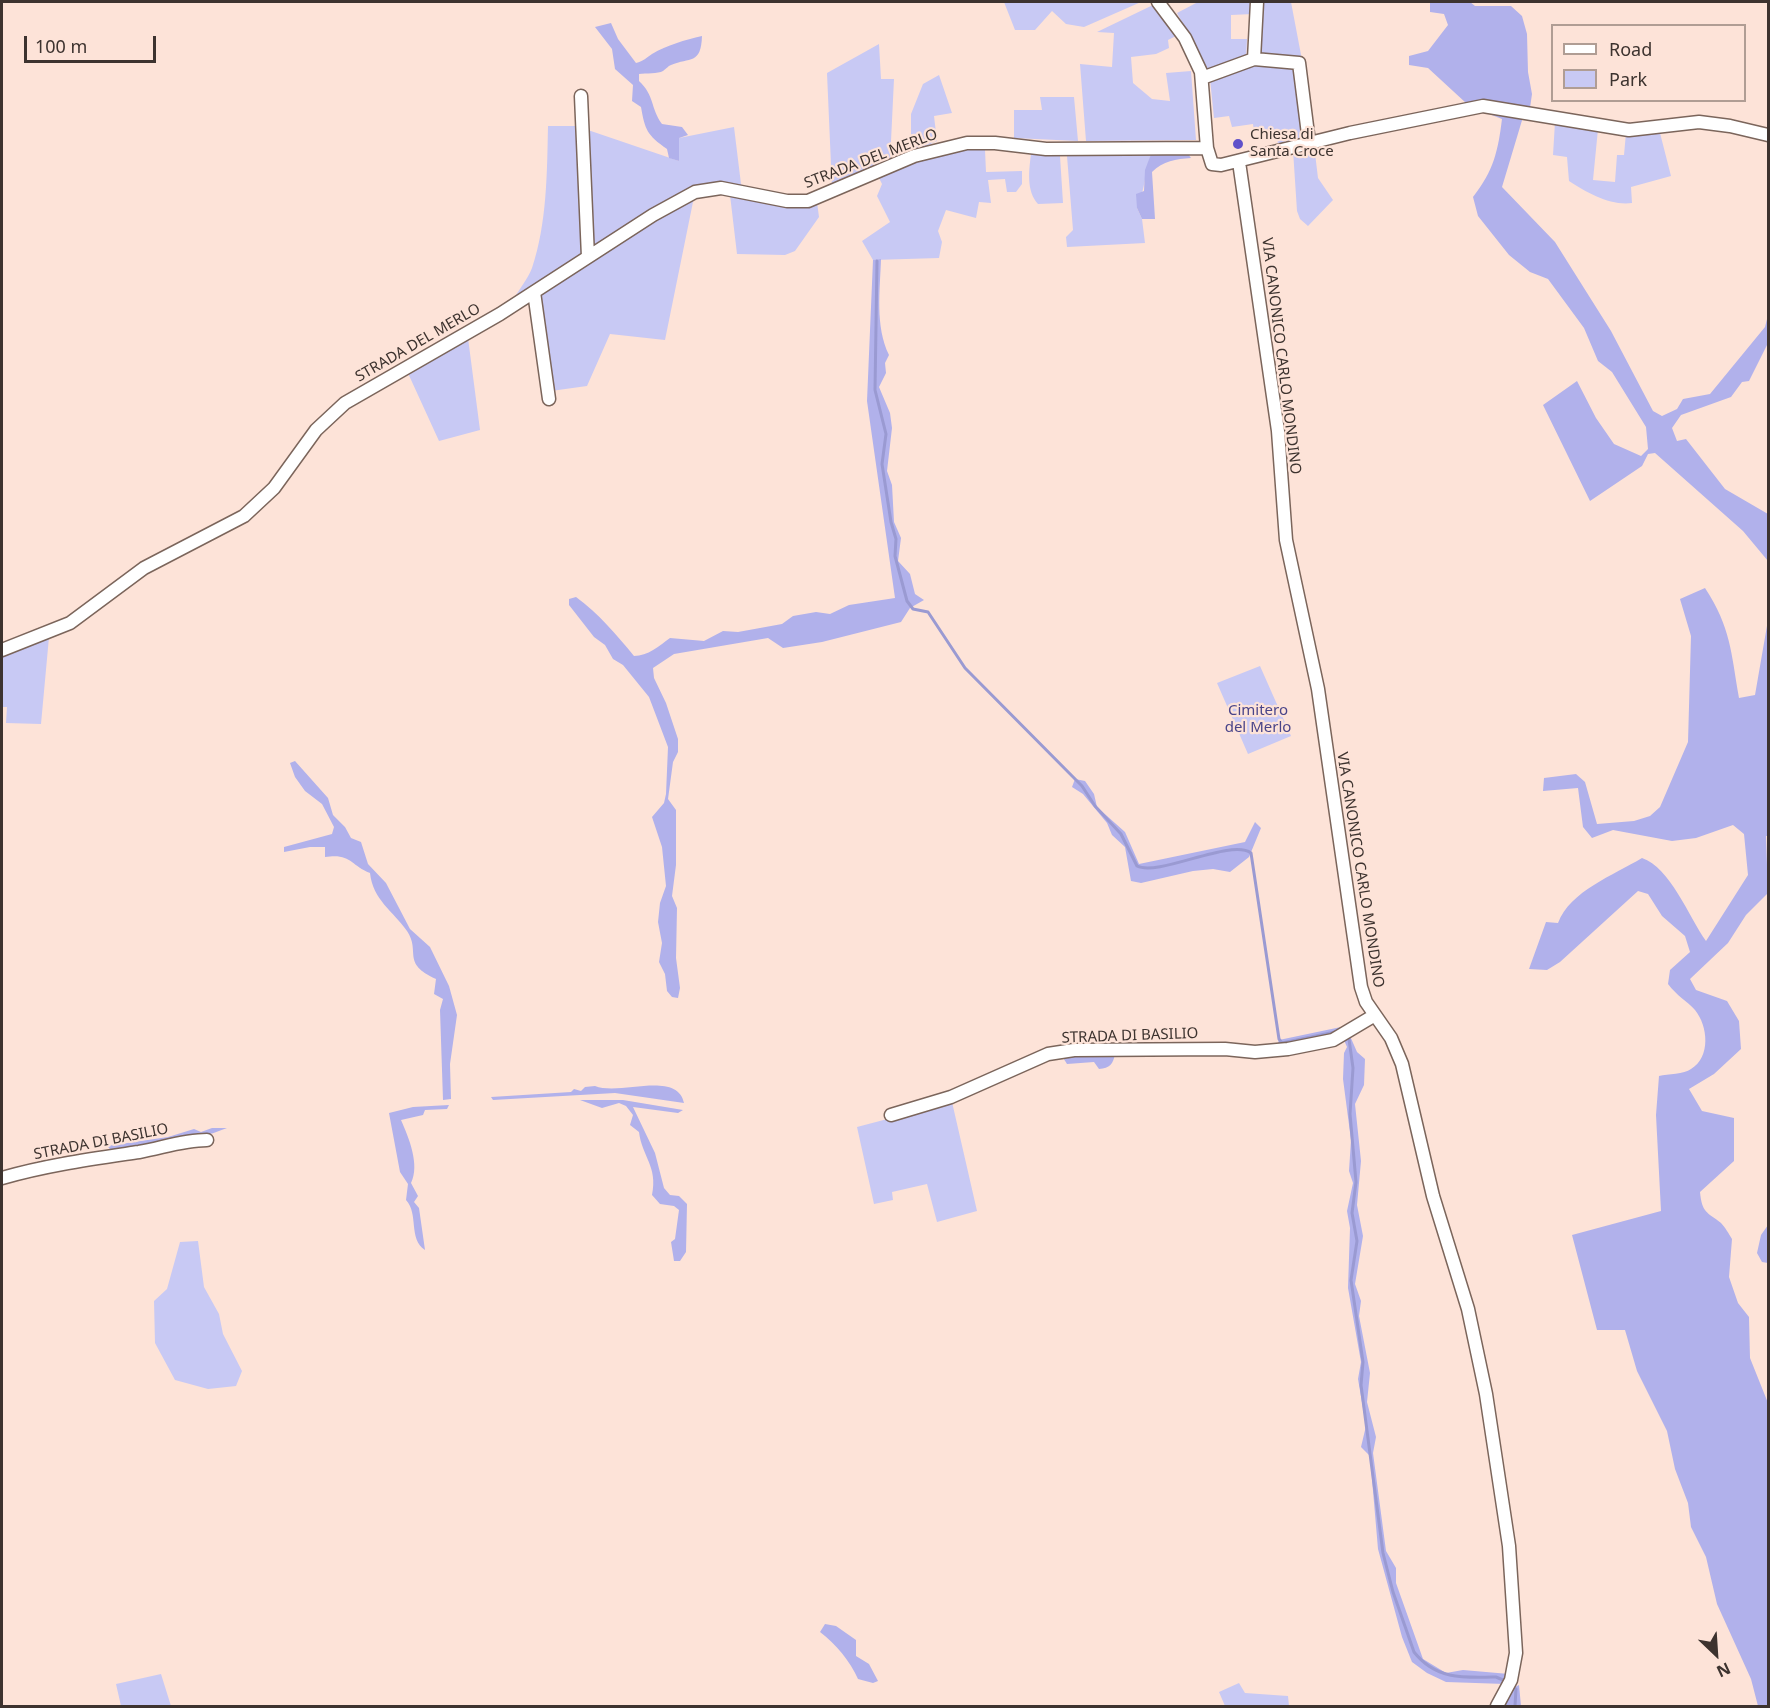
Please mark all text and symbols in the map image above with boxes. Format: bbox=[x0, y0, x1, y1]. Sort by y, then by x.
scale bar bbox=[27, 24, 159, 62]
legend bbox=[1551, 24, 1746, 102]
text: 100 m bbox=[35, 34, 87, 58]
text: Road bbox=[1609, 37, 1652, 61]
text: Park bbox=[1609, 67, 1647, 91]
street label: STRADA DEL MERLO bbox=[802, 125, 940, 193]
place label: Chiesa di Santa Croce bbox=[1250, 126, 1334, 161]
marker: Chiesa di Santa Croce bbox=[1231, 137, 1245, 151]
street label: VIA CANONICO CARLO MONDINO bbox=[1258, 237, 1304, 475]
street label: STRADA DEL MERLO bbox=[352, 300, 484, 386]
park label: Cimitero del Merlo bbox=[1225, 702, 1291, 737]
street label: VIA CANONICO CARLO MONDINO bbox=[1332, 751, 1388, 989]
street label: STRADA DI BASILIO bbox=[1061, 1025, 1199, 1047]
street label: STRADA DI BASILIO bbox=[32, 1120, 170, 1164]
north arrow bbox=[1686, 1624, 1746, 1684]
text: N bbox=[1713, 1658, 1734, 1683]

